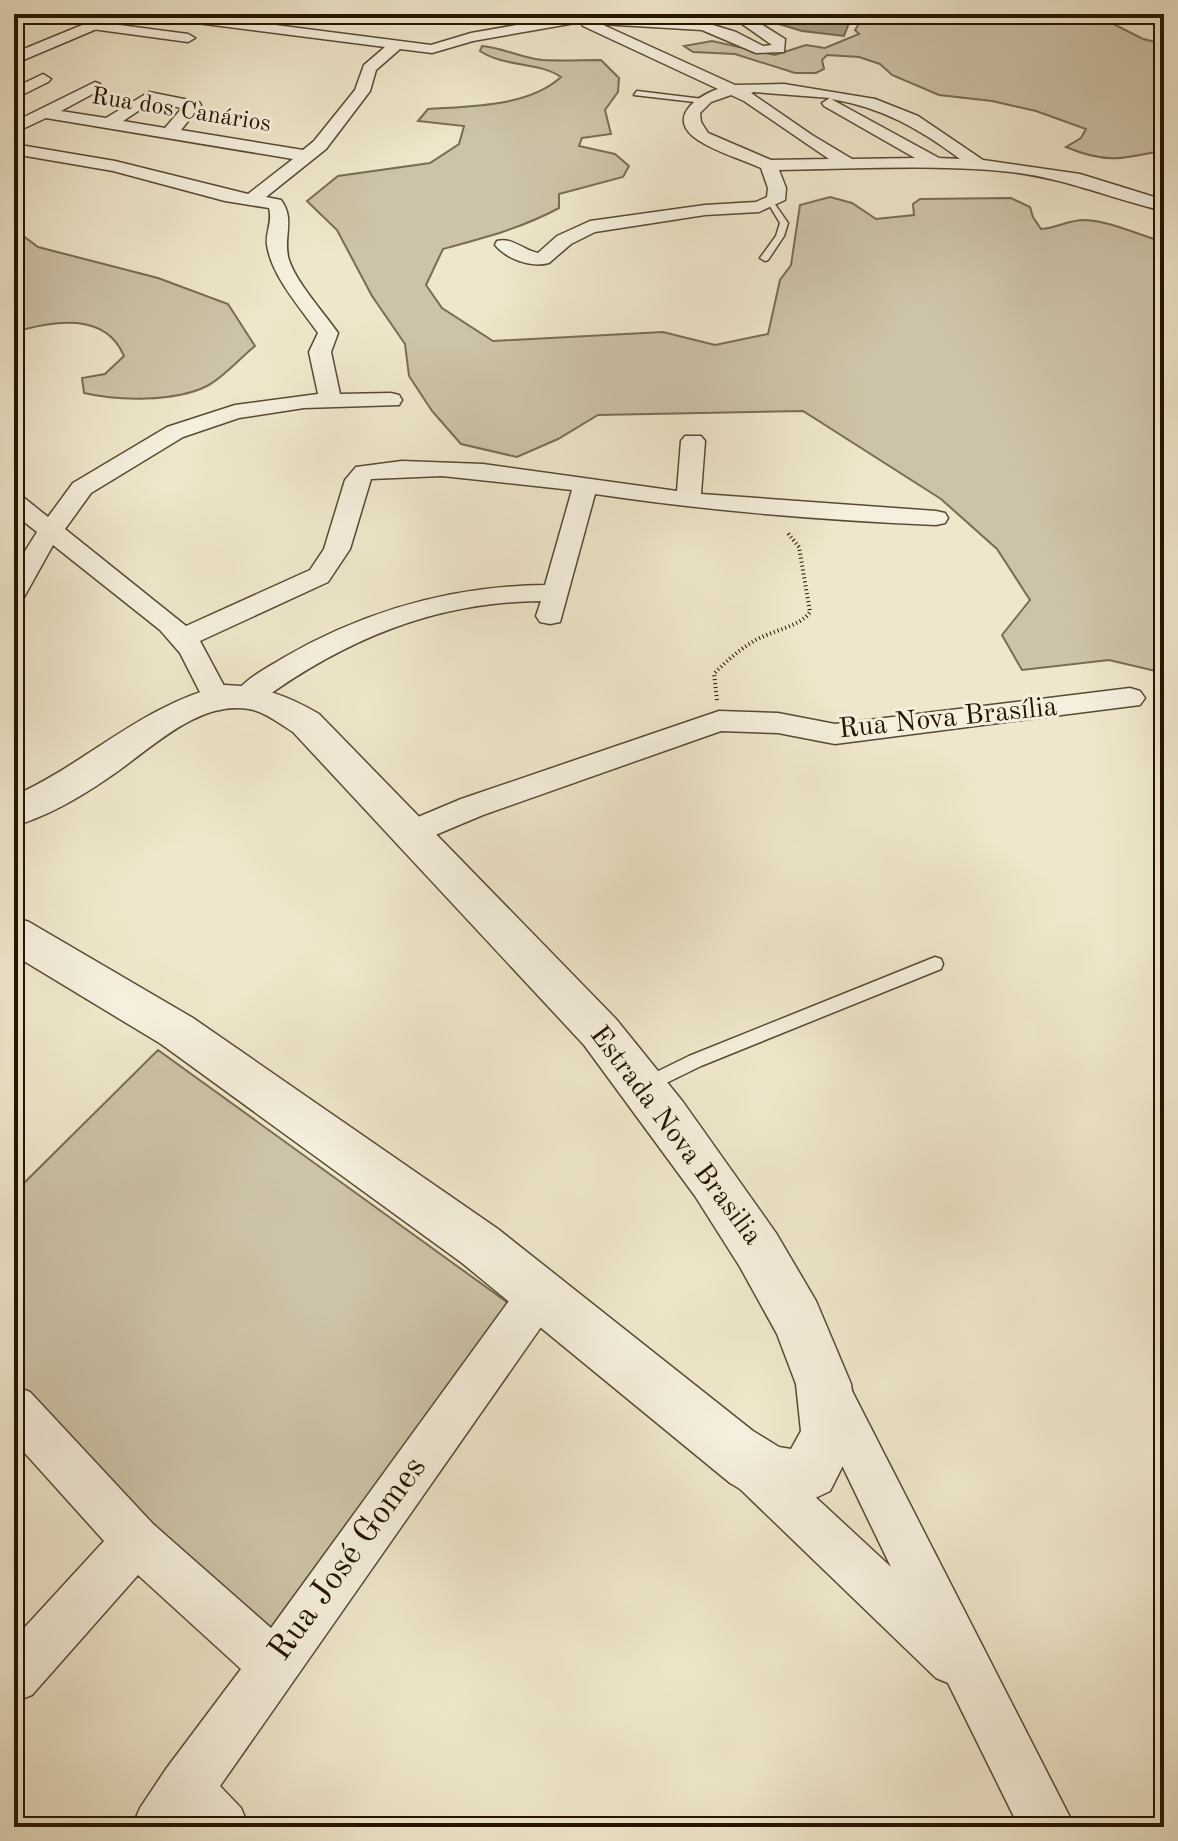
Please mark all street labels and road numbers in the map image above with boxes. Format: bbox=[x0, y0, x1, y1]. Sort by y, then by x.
street label: Rua dos Canários bbox=[89, 85, 273, 137]
street label: Rua Nova Brasília bbox=[837, 694, 1059, 744]
street label: Estrada Nova Brasilia bbox=[584, 1021, 766, 1251]
street label: Rua José Gomes bbox=[263, 1451, 433, 1667]

